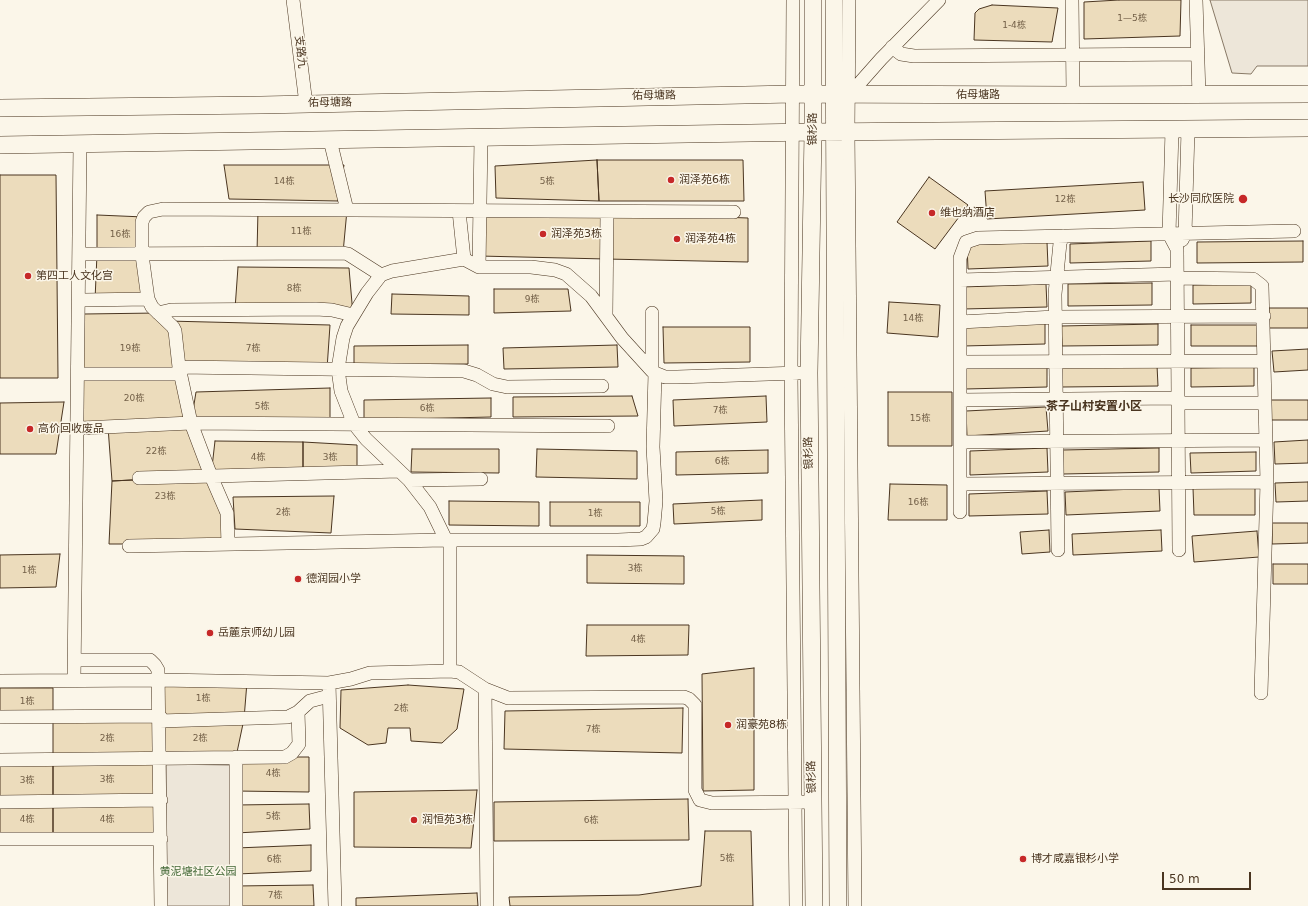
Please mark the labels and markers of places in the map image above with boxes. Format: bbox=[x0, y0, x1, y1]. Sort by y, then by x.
place label: 润泽苑6栋 bbox=[679, 173, 730, 187]
marker: 润泽苑6栋 bbox=[666, 175, 676, 185]
place label: 长沙同欣医院 bbox=[1168, 192, 1234, 206]
marker: 长沙同欣医院 bbox=[1237, 193, 1249, 205]
place label: 维也纳酒店 bbox=[940, 206, 995, 220]
marker: 维也纳酒店 bbox=[927, 208, 937, 218]
place label: 润泽苑3栋 bbox=[551, 227, 602, 241]
marker: 润泽苑3栋 bbox=[538, 229, 548, 239]
place label: 润泽苑4栋 bbox=[685, 232, 736, 246]
marker: 润泽苑4栋 bbox=[672, 234, 682, 244]
place label: 第四工人文化宫 bbox=[36, 269, 113, 283]
marker: 第四工人文化宫 bbox=[23, 271, 33, 281]
place label: 高价回收废品 bbox=[38, 422, 104, 436]
marker: 高价回收废品 bbox=[25, 424, 35, 434]
place label: 德润园小学 bbox=[306, 572, 361, 586]
marker: 德润园小学 bbox=[293, 574, 303, 584]
place label: 岳麓京师幼儿园 bbox=[218, 626, 295, 640]
marker: 岳麓京师幼儿园 bbox=[205, 628, 215, 638]
place label: 润豪苑8栋 bbox=[736, 718, 787, 732]
marker: 润豪苑8栋 bbox=[723, 720, 733, 730]
place label: 润恒苑3栋 bbox=[422, 813, 473, 827]
marker: 润恒苑3栋 bbox=[409, 815, 419, 825]
place label: 博才咸嘉银杉小学 bbox=[1031, 852, 1119, 866]
marker: 博才咸嘉银杉小学 bbox=[1018, 854, 1028, 864]

